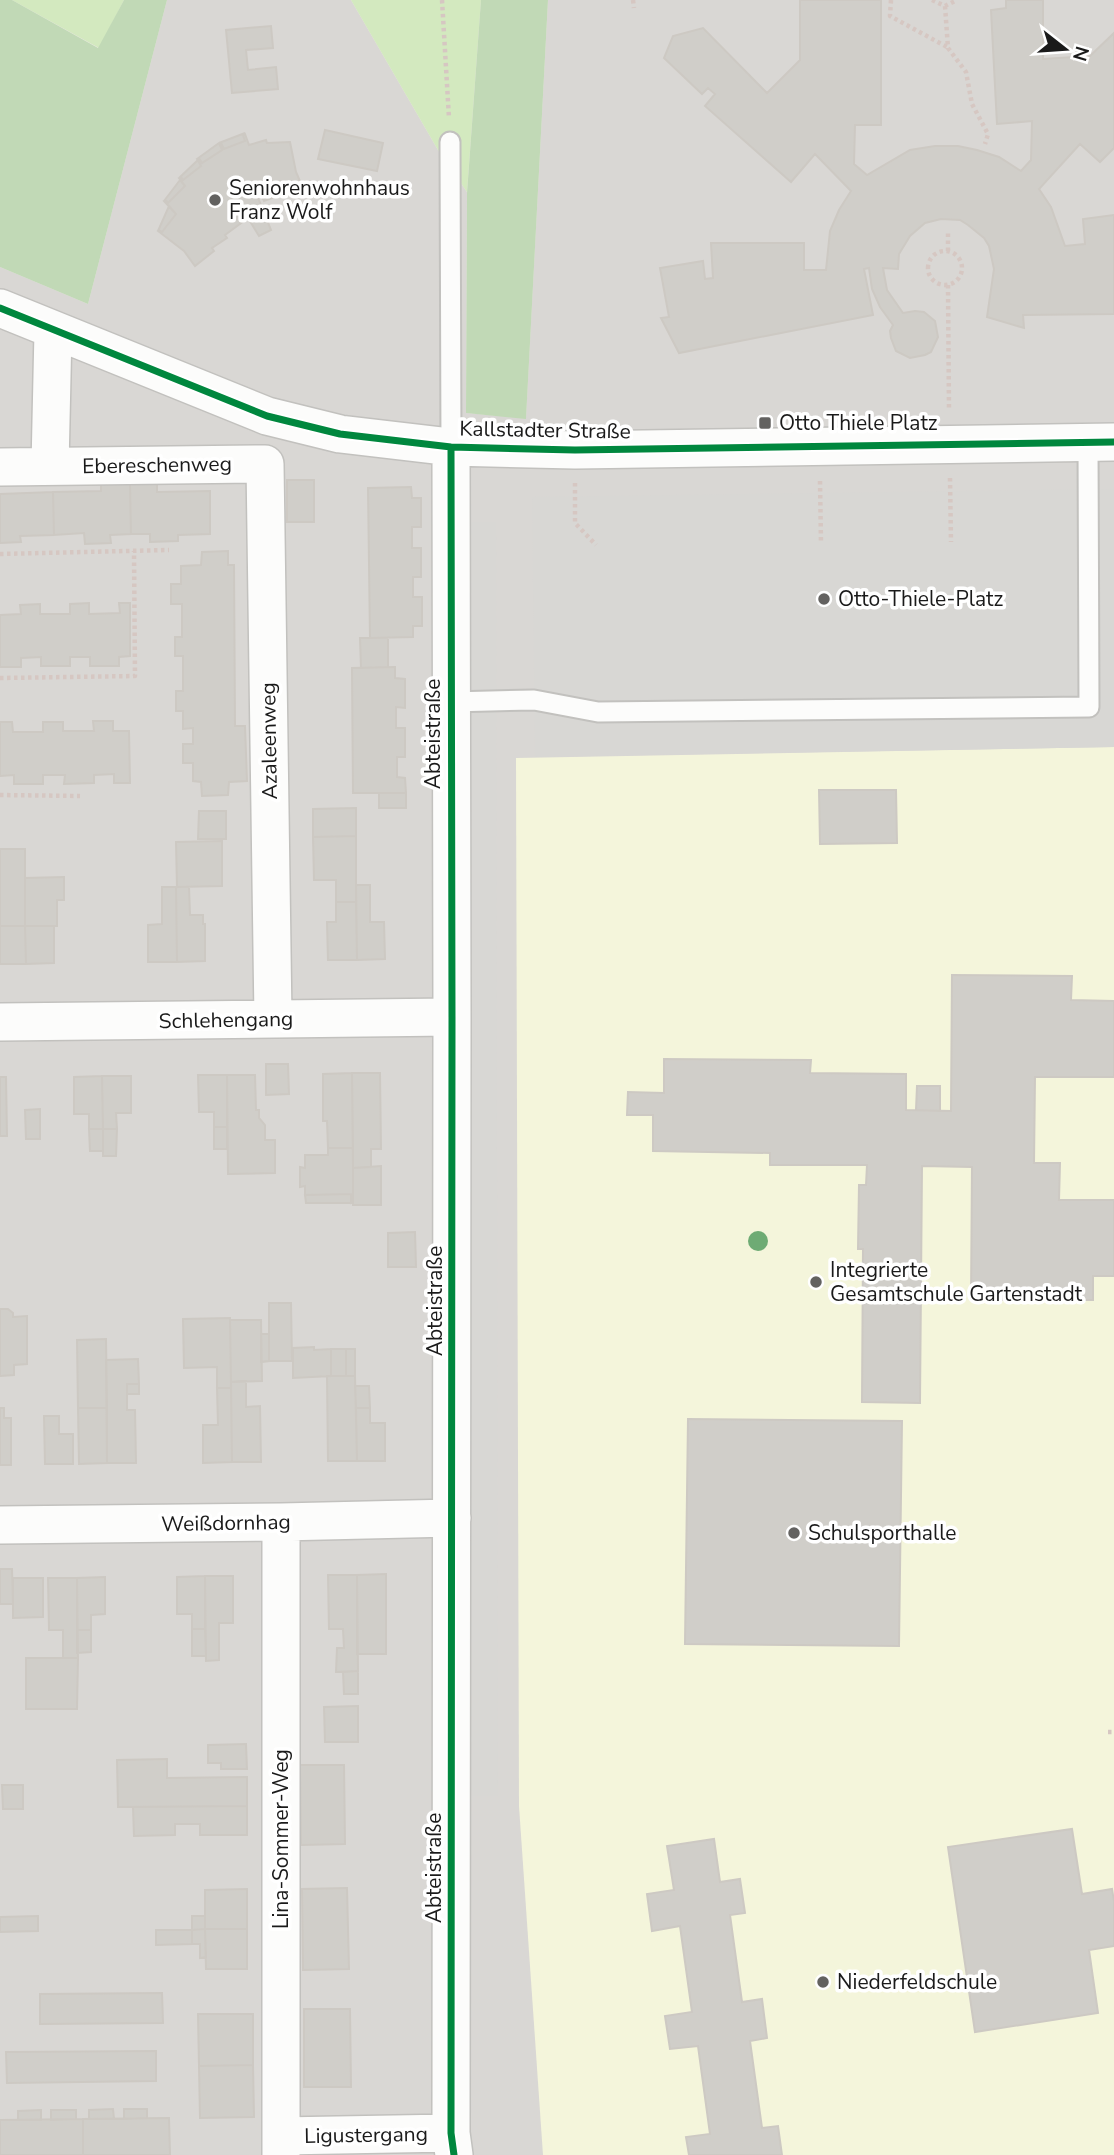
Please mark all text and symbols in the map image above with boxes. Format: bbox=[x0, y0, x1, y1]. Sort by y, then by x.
north arrow bbox=[1030, 14, 1100, 84]
text: N bbox=[1066, 43, 1095, 64]
place label: Seniorenwohnhaus Franz Wolf bbox=[229, 174, 410, 226]
marker: Seniorenwohnhaus Franz Wolf bbox=[207, 192, 223, 208]
place label: Otto Thiele Platz bbox=[779, 409, 938, 437]
street label: Kallstadter Straße bbox=[459, 415, 631, 445]
marker: Otto Thiele Platz bbox=[757, 415, 773, 431]
street label: Ebereschenweg bbox=[82, 450, 232, 480]
place label: Otto-Thiele-Platz bbox=[838, 585, 1003, 613]
marker: Otto-Thiele-Platz bbox=[816, 591, 832, 607]
street label: Abteistraße bbox=[419, 679, 447, 789]
street label: Azaleenweg bbox=[254, 682, 284, 800]
street label: Schlehengang bbox=[158, 1005, 294, 1035]
street label: Abteistraße bbox=[421, 1246, 449, 1356]
place label: Integrierte Gesamtschule Gartenstadt bbox=[830, 1256, 1083, 1308]
marker: Integrierte Gesamtschule Gartenstadt bbox=[808, 1274, 824, 1290]
street label: Weißdornhag bbox=[161, 1508, 291, 1538]
place label: Schulsporthalle bbox=[808, 1519, 956, 1547]
marker: Schulsporthalle bbox=[786, 1525, 802, 1541]
street label: Lina-Sommer-Weg bbox=[267, 1749, 295, 1929]
street label: Abteistraße bbox=[420, 1813, 448, 1923]
place label: Niederfeldschule bbox=[837, 1968, 997, 1996]
marker: Niederfeldschule bbox=[815, 1974, 831, 1990]
street label: Ligustergang bbox=[304, 2120, 428, 2150]

